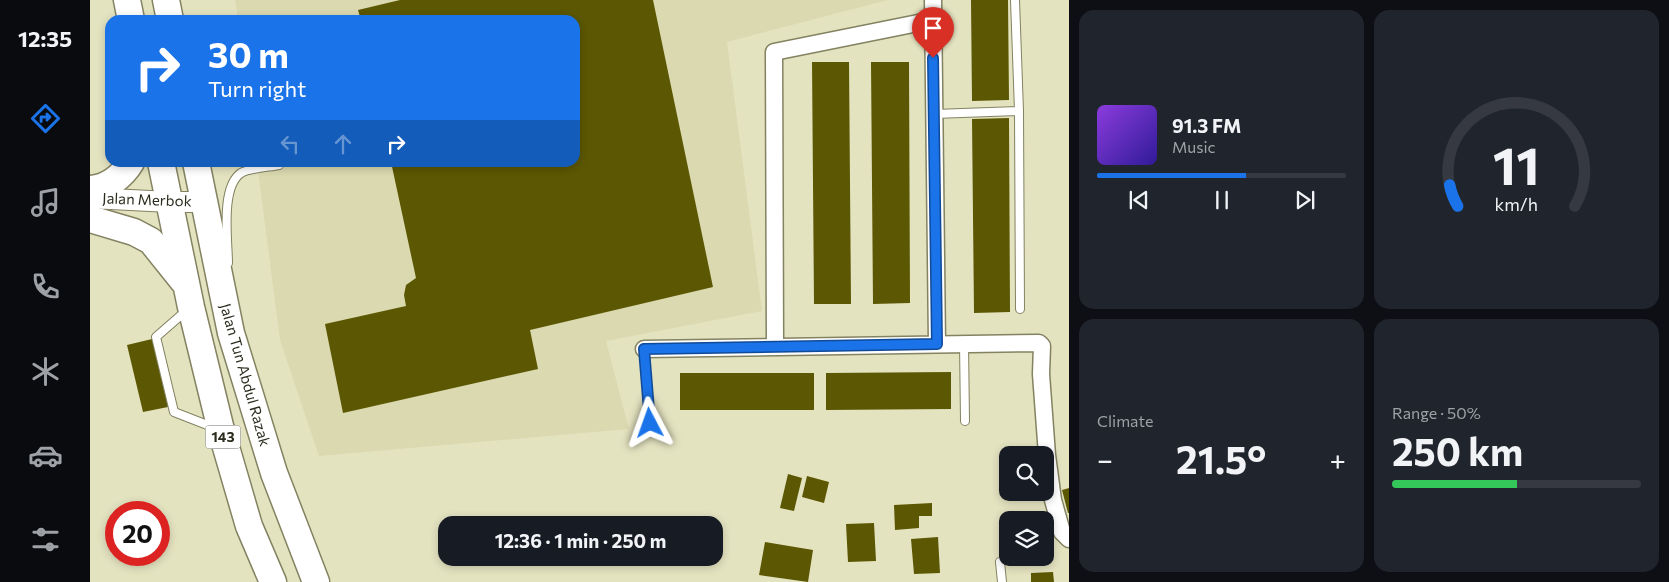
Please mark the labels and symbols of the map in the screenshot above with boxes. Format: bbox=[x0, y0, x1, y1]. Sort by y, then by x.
pin bbox=[912, 7, 954, 58]
street label: Jalan Merbok bbox=[102, 188, 192, 210]
street label: Jalan Tun Abdul Razak bbox=[217, 301, 275, 448]
position arrow bbox=[623, 396, 675, 448]
road number: 143 bbox=[206, 426, 240, 448]
speed limit sign: 20 bbox=[105, 501, 170, 566]

